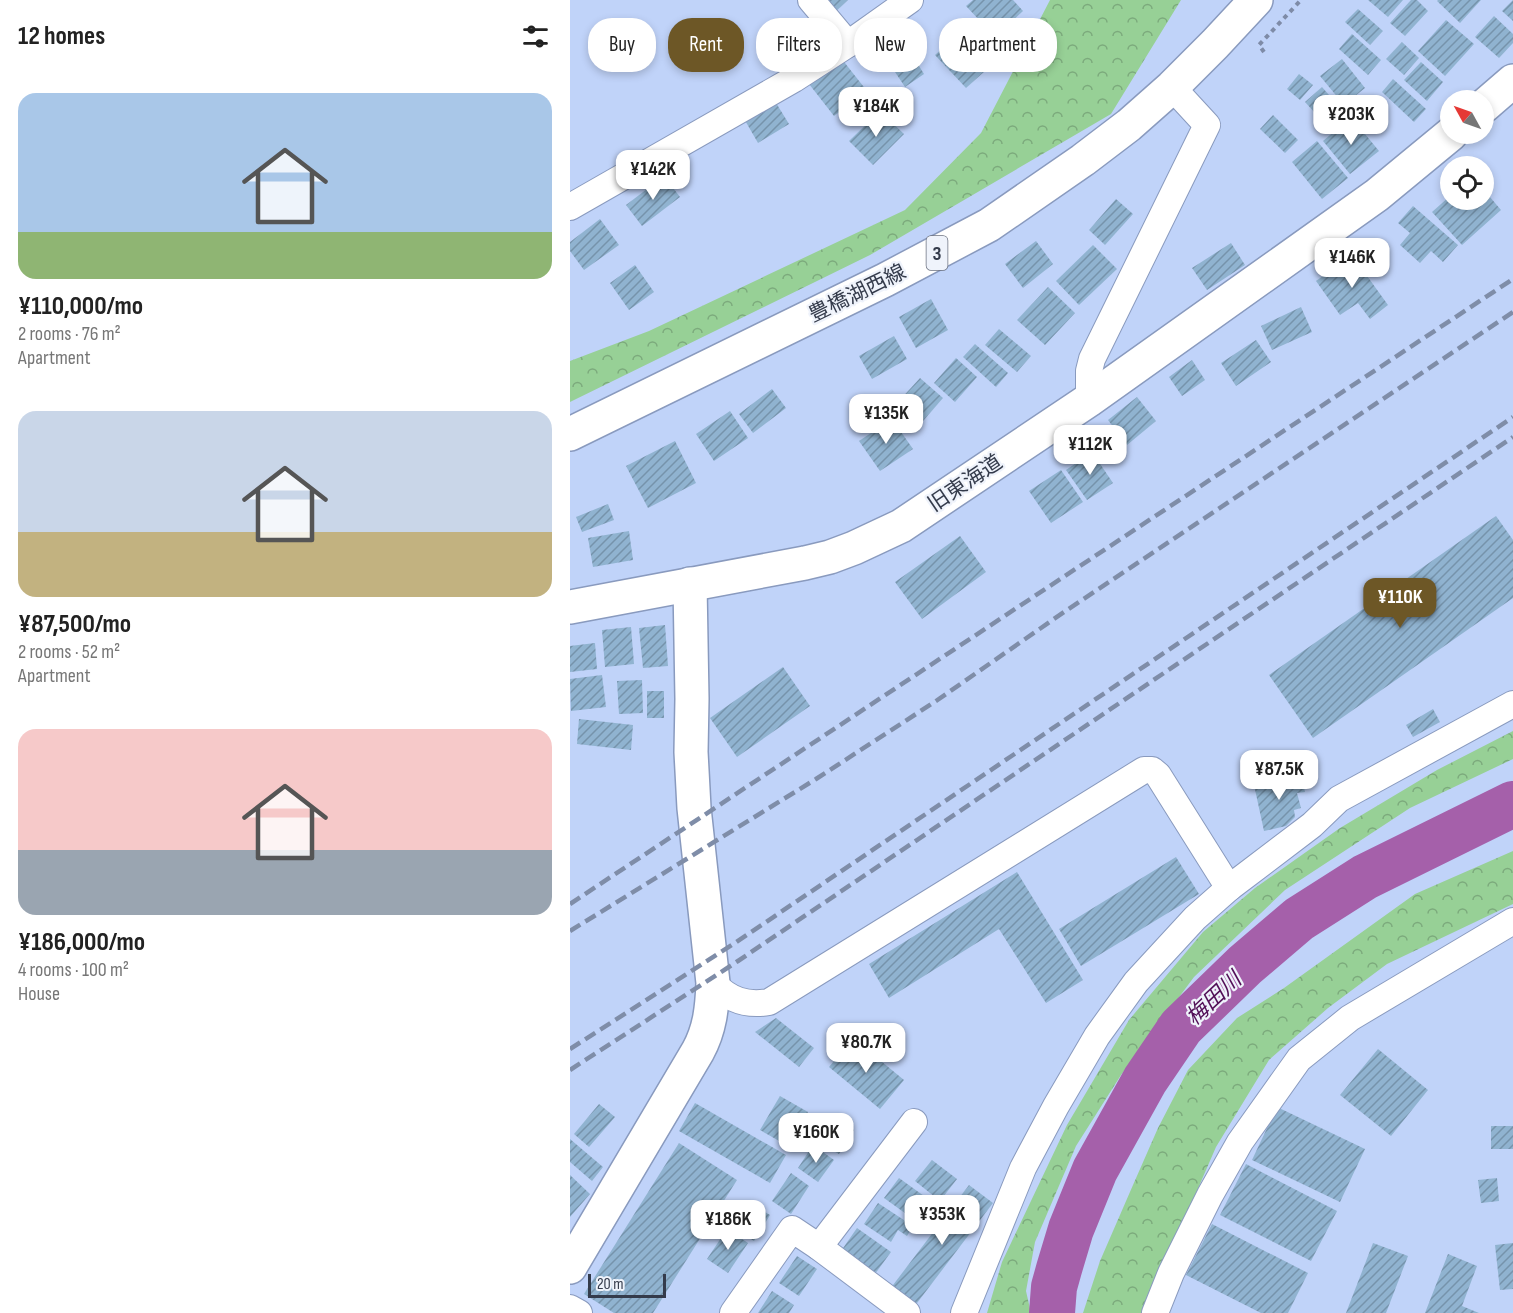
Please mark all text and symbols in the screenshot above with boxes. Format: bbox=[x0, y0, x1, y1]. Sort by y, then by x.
chip: Buy bbox=[588, 18, 656, 72]
chip: Rent bbox=[668, 18, 744, 72]
chip: Filters bbox=[756, 18, 842, 72]
chip: New bbox=[854, 18, 927, 72]
chip: Apartment bbox=[939, 18, 1057, 72]
icon: filters bbox=[519, 20, 552, 53]
text: 12 homes bbox=[18, 21, 105, 52]
pin: ¥184K bbox=[834, 87, 918, 138]
north arrow bbox=[1440, 90, 1494, 144]
map controls bbox=[1440, 90, 1494, 210]
text: ¥184K bbox=[853, 94, 899, 118]
pin: ¥203K bbox=[1309, 95, 1393, 146]
text: ¥203K bbox=[1327, 102, 1375, 126]
icon: home bbox=[231, 132, 339, 240]
pin: ¥142K bbox=[611, 150, 695, 201]
button: locate bbox=[1440, 156, 1494, 210]
text: ¥142K bbox=[630, 157, 676, 181]
road number: 3 bbox=[926, 236, 948, 270]
pin: ¥146K bbox=[1310, 238, 1394, 289]
text: ¥146K bbox=[1329, 245, 1375, 269]
street label: 豊橋湖西線 bbox=[805, 259, 910, 328]
text: ¥110,000/mo bbox=[18, 291, 143, 322]
text: 2 rooms · 76 m² bbox=[18, 322, 121, 346]
text: Apartment bbox=[18, 346, 91, 370]
pin: ¥135K bbox=[844, 394, 928, 445]
text: ¥135K bbox=[863, 401, 909, 425]
pin: ¥112K bbox=[1048, 425, 1132, 476]
text: ¥112K bbox=[1068, 432, 1112, 456]
icon: home bbox=[231, 450, 339, 558]
street label: 旧東海道 bbox=[923, 450, 1007, 517]
pin: ¥110K bbox=[1358, 578, 1442, 629]
text: ¥110K bbox=[1377, 585, 1423, 609]
text: ¥87,500/mo bbox=[18, 609, 131, 640]
text: 2 rooms · 52 m² bbox=[18, 640, 120, 664]
text: Apartment bbox=[18, 664, 91, 688]
pin: ¥87.5K bbox=[1230, 750, 1328, 801]
text: ¥87.5K bbox=[1254, 757, 1304, 781]
icon: home bbox=[231, 768, 339, 876]
text: ¥186,000/mo bbox=[18, 927, 145, 958]
text: 4 rooms · 100 m² bbox=[18, 958, 129, 982]
water label: 梅田川 bbox=[1181, 965, 1249, 1031]
text: House bbox=[18, 982, 60, 1006]
pin: ¥80.7K bbox=[817, 1023, 915, 1074]
text: ¥80.7K bbox=[840, 1030, 892, 1054]
pin: ¥160K bbox=[774, 1113, 858, 1164]
text: ¥160K bbox=[793, 1120, 839, 1144]
pin: ¥353K bbox=[900, 1195, 984, 1246]
pin: ¥186K bbox=[686, 1200, 770, 1251]
text: ¥353K bbox=[919, 1202, 965, 1226]
text: ¥186K bbox=[705, 1207, 751, 1231]
scale bar bbox=[588, 1271, 666, 1298]
text: 20 m bbox=[597, 1275, 624, 1294]

